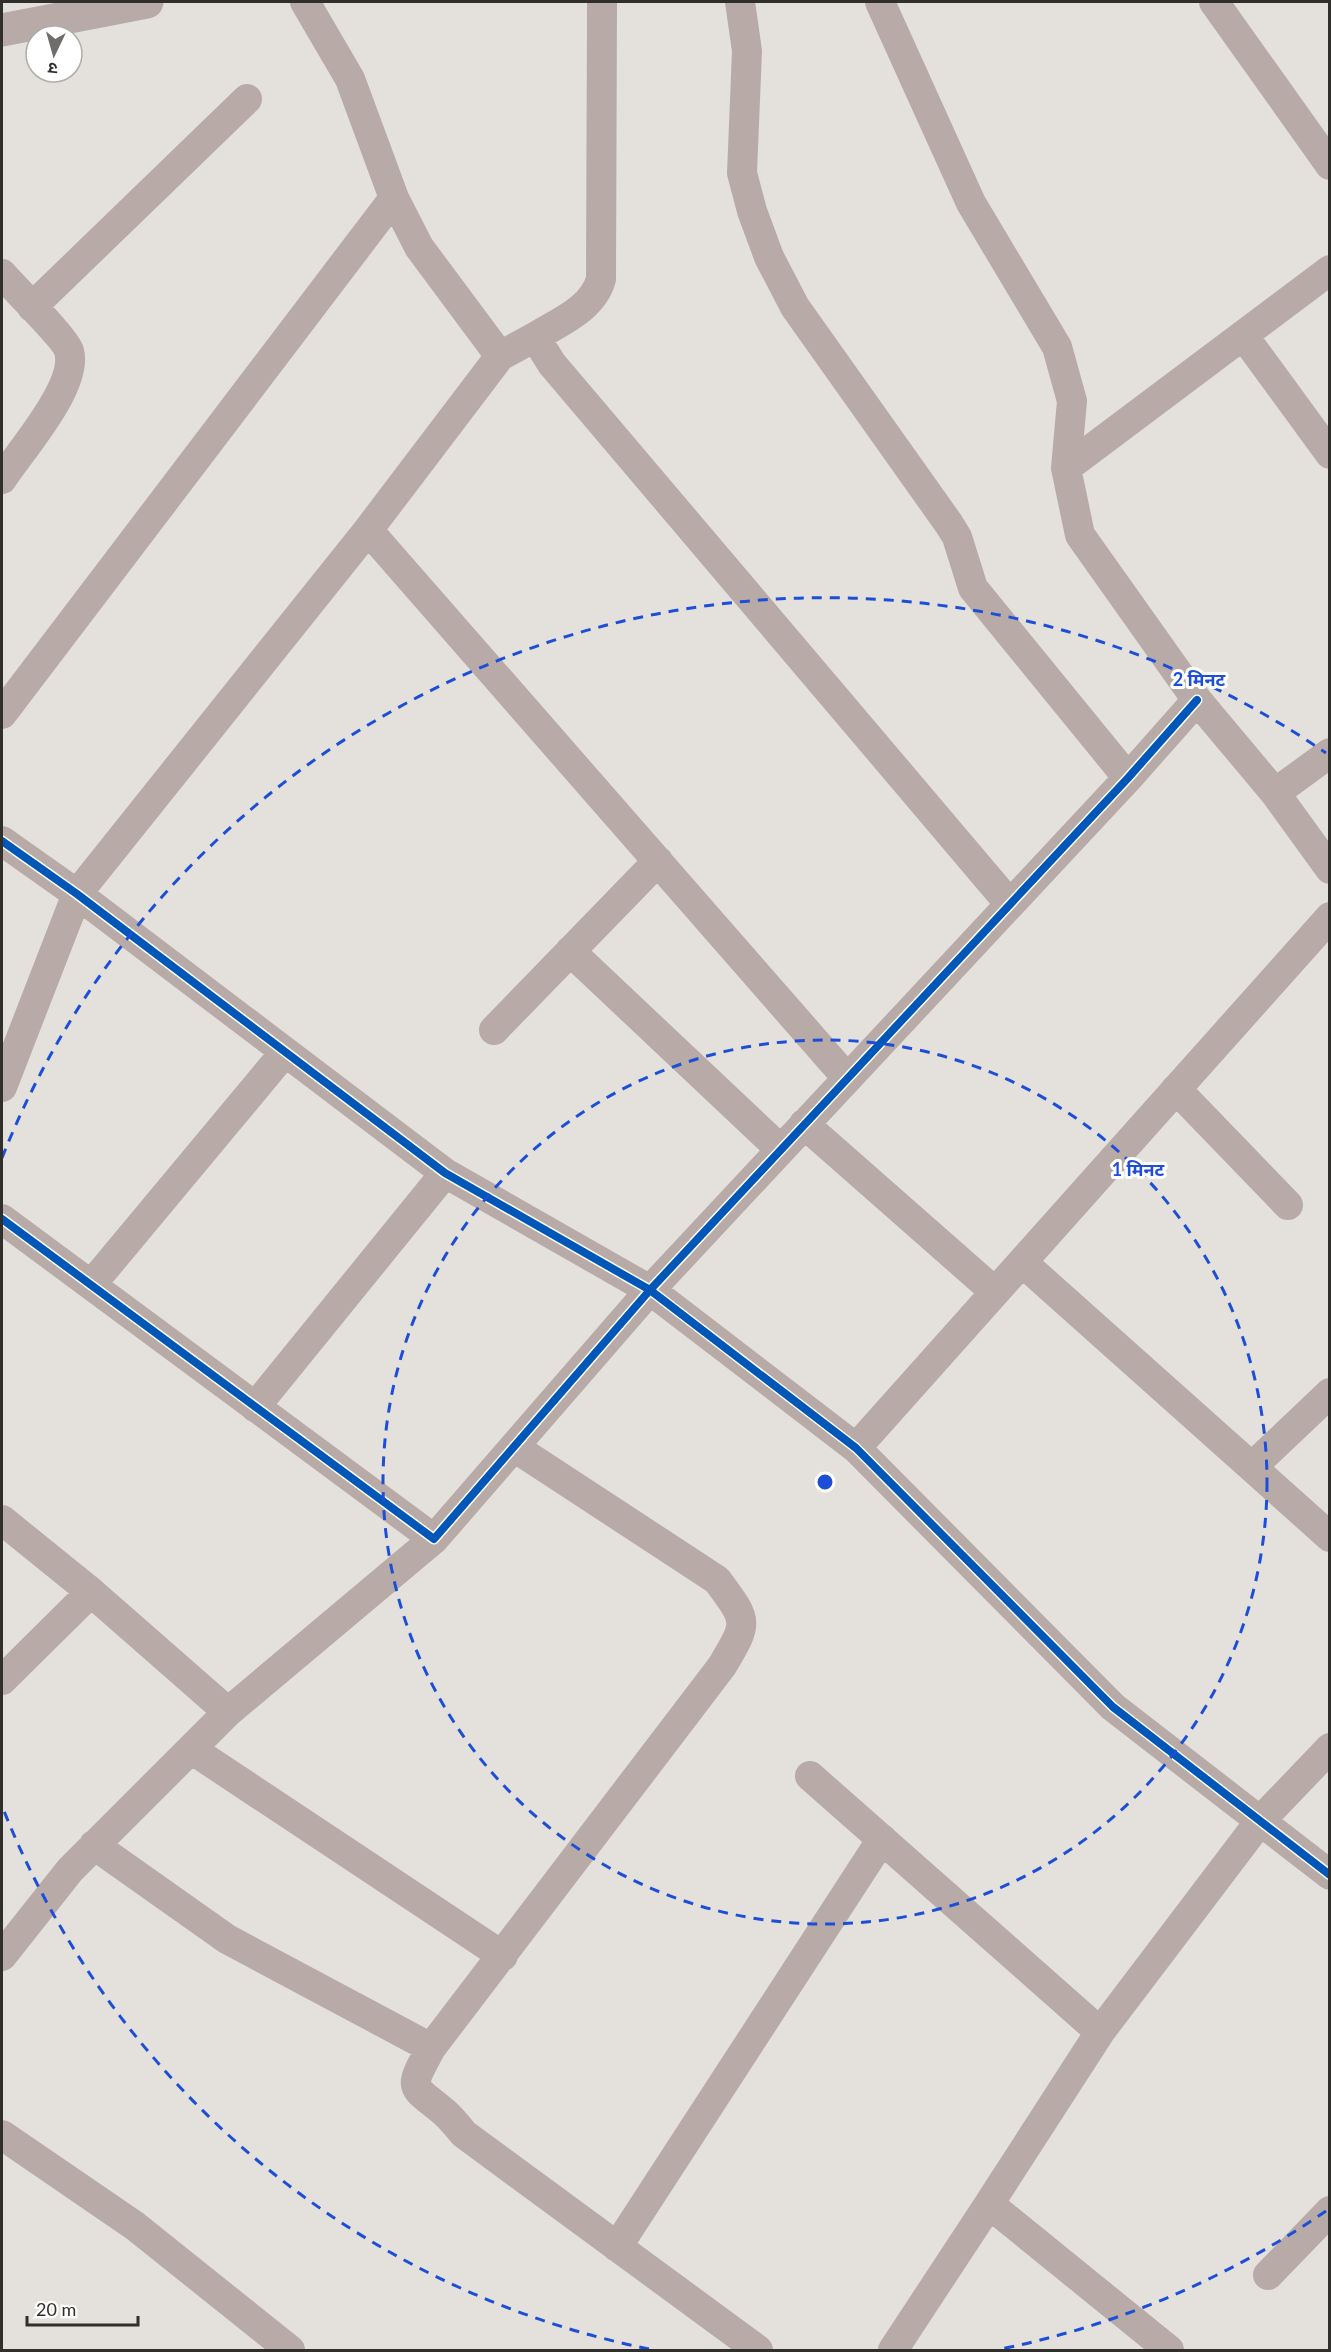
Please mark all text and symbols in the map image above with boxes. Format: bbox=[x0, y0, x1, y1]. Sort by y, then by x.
north arrow bbox=[24, 24, 84, 84]
text: उ bbox=[47, 60, 58, 79]
text: 2 मिनट bbox=[1173, 668, 1226, 690]
text: 1 मिनट bbox=[1112, 1158, 1165, 1180]
centre of rings bbox=[815, 1472, 835, 1492]
scale bar bbox=[27, 2289, 138, 2327]
text: 20 m bbox=[36, 2298, 76, 2320]

